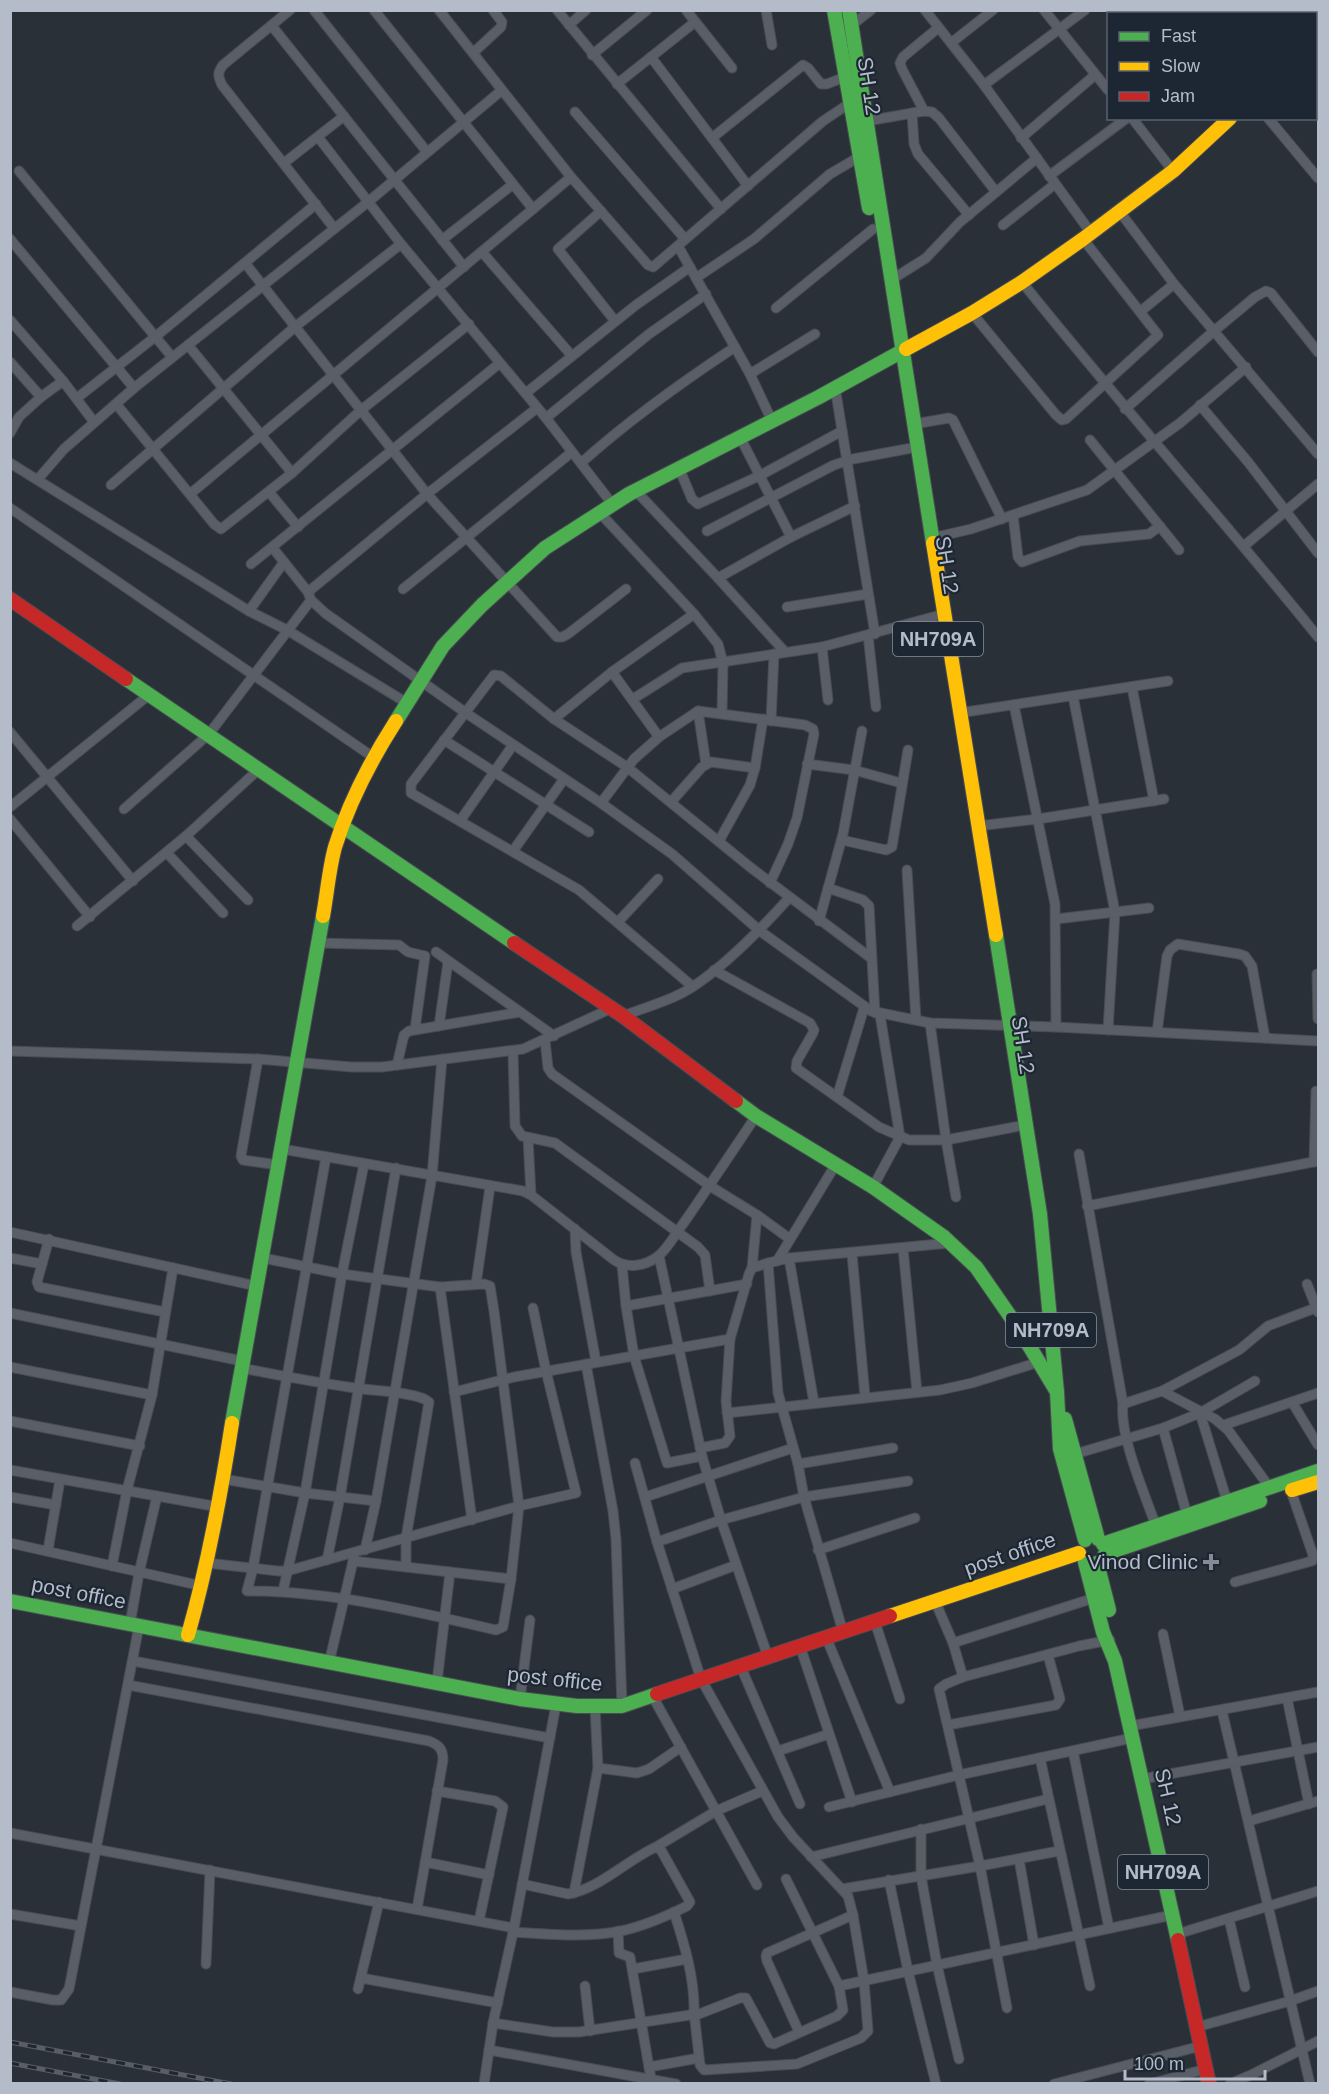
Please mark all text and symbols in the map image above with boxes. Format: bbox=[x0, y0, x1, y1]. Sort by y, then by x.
legend bbox=[1107, 12, 1317, 120]
text: Fast bbox=[1161, 26, 1196, 46]
street label: SH 12 bbox=[854, 55, 885, 117]
text: Slow bbox=[1161, 56, 1201, 76]
text: Jam bbox=[1161, 86, 1195, 106]
street label: SH 12 bbox=[932, 534, 963, 596]
road number: NH709A bbox=[893, 622, 983, 656]
street label: SH 12 bbox=[1008, 1014, 1039, 1076]
road number: NH709A bbox=[1006, 1313, 1096, 1347]
street label: post office bbox=[961, 1527, 1059, 1580]
place label: Vinod Clinic bbox=[1087, 1550, 1198, 1573]
marker: Vinod Clinic bbox=[1202, 1553, 1220, 1571]
street label: post office bbox=[30, 1572, 128, 1613]
street label: post office bbox=[506, 1662, 604, 1695]
street label: SH 12 bbox=[1151, 1766, 1186, 1828]
road number: NH709A bbox=[1118, 1855, 1208, 1889]
scale bar bbox=[1125, 2043, 1264, 2081]
text: 100 m bbox=[1134, 2054, 1184, 2074]

